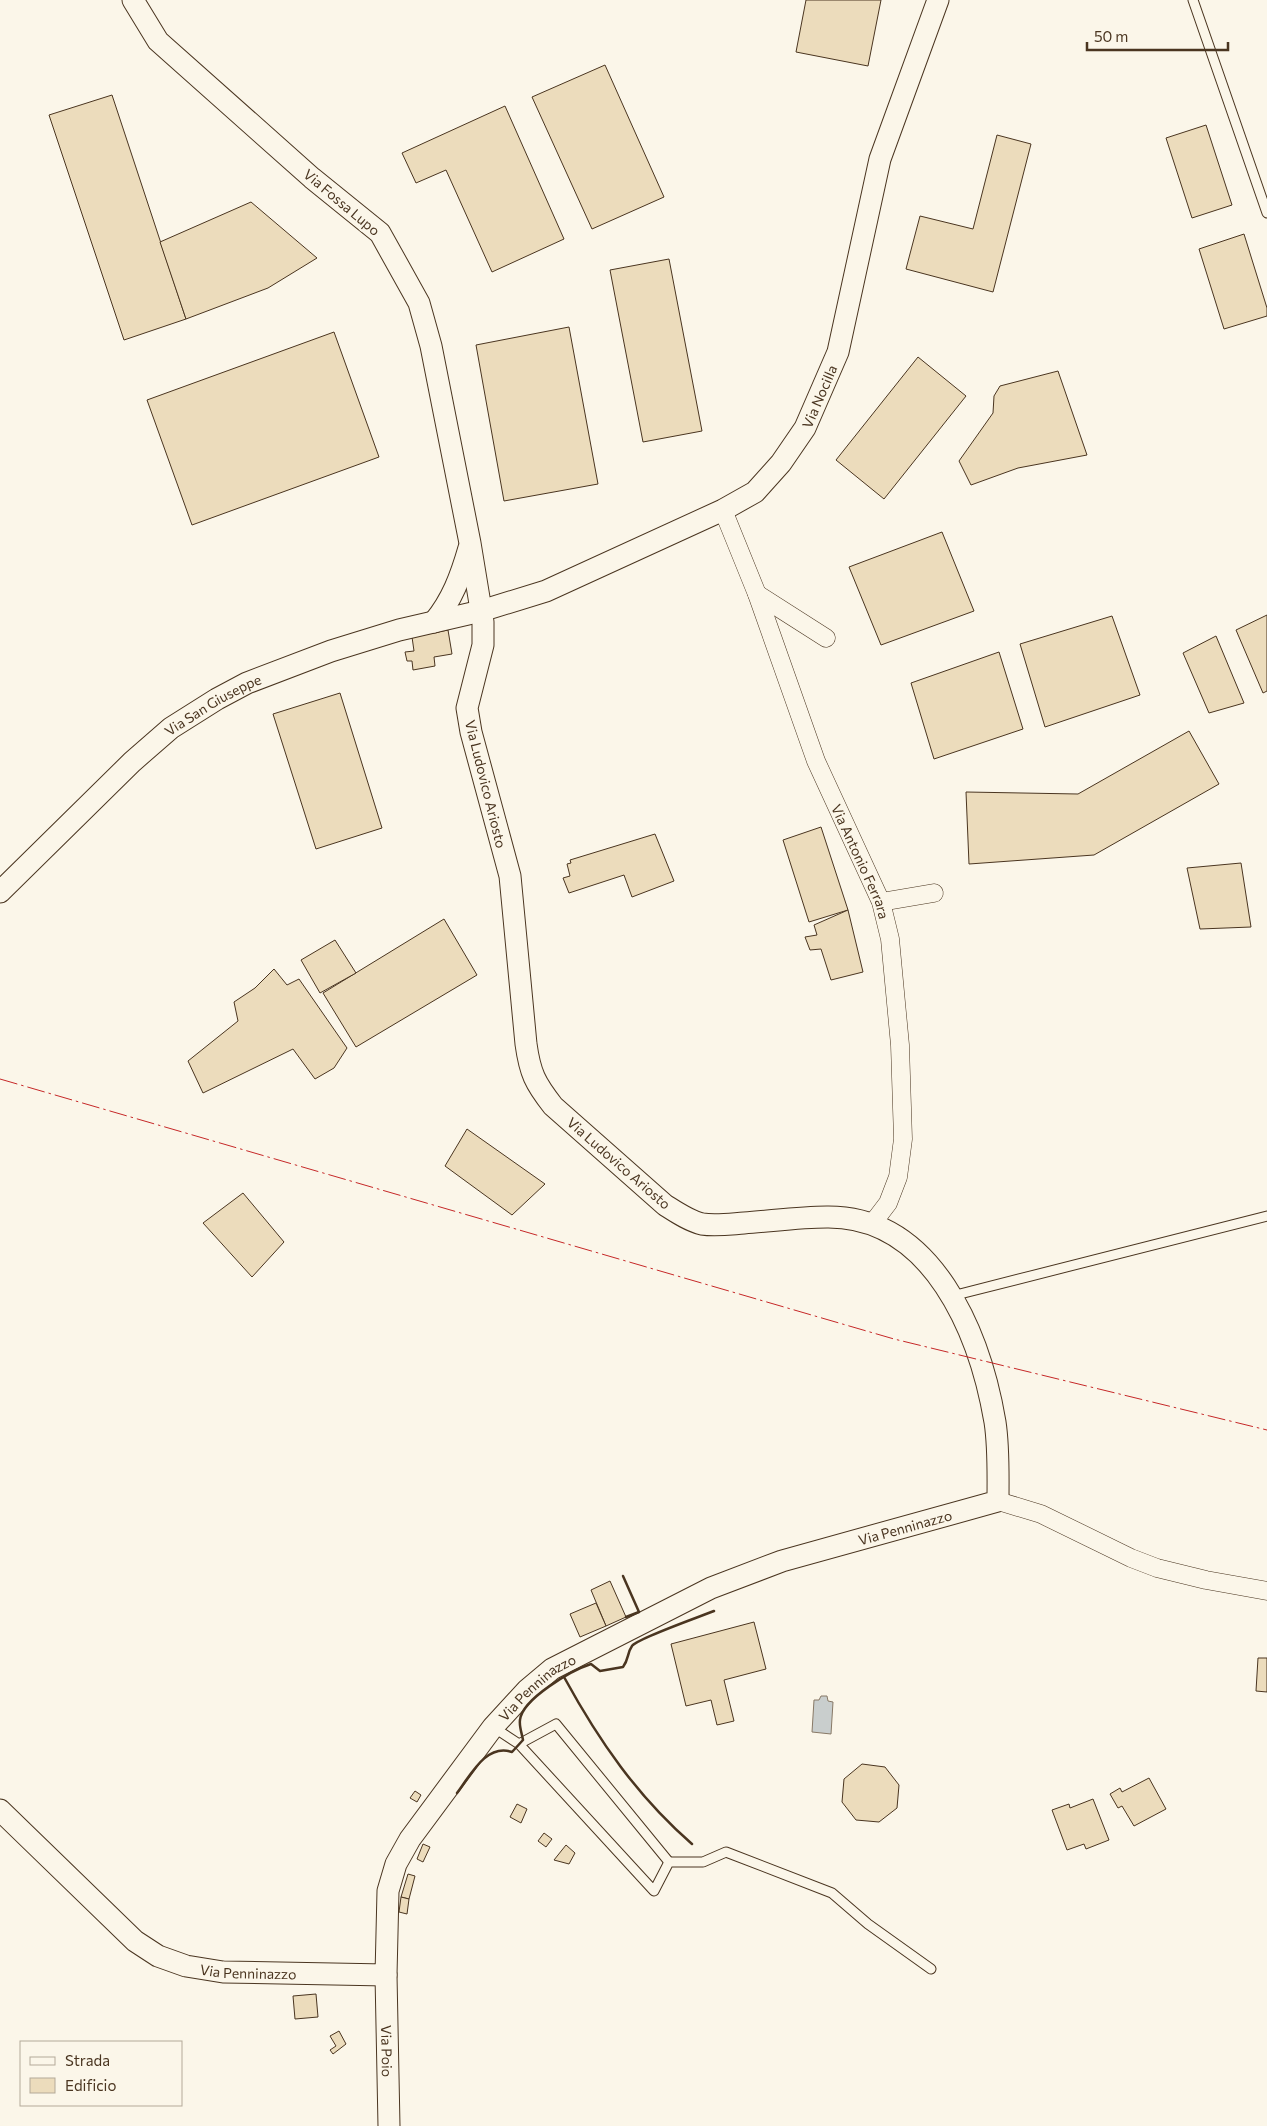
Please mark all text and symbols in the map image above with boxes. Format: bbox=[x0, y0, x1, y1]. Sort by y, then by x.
scale bar bbox=[1087, 20, 1228, 52]
text: 50 m bbox=[1094, 27, 1128, 45]
street label: Via Fossa Lupo bbox=[300, 165, 384, 239]
street label: Via Nocilla bbox=[798, 362, 840, 430]
street label: Via San Giuseppe bbox=[161, 670, 263, 739]
street label: Via Ludovico Ariosto bbox=[462, 718, 510, 850]
street label: Via Antonio Ferrara bbox=[828, 801, 893, 921]
street label: Via Ludovico Ariosto bbox=[564, 1113, 674, 1213]
street label: Via Penninazzo bbox=[856, 1506, 954, 1548]
street label: Via Penninazzo bbox=[495, 1650, 578, 1724]
street label: Via Penninazzo bbox=[199, 1960, 297, 1982]
street label: Via Poio bbox=[378, 2025, 397, 2077]
legend bbox=[20, 2041, 182, 2106]
text: Strada bbox=[65, 2051, 110, 2069]
text: Edificio bbox=[65, 2076, 116, 2094]

